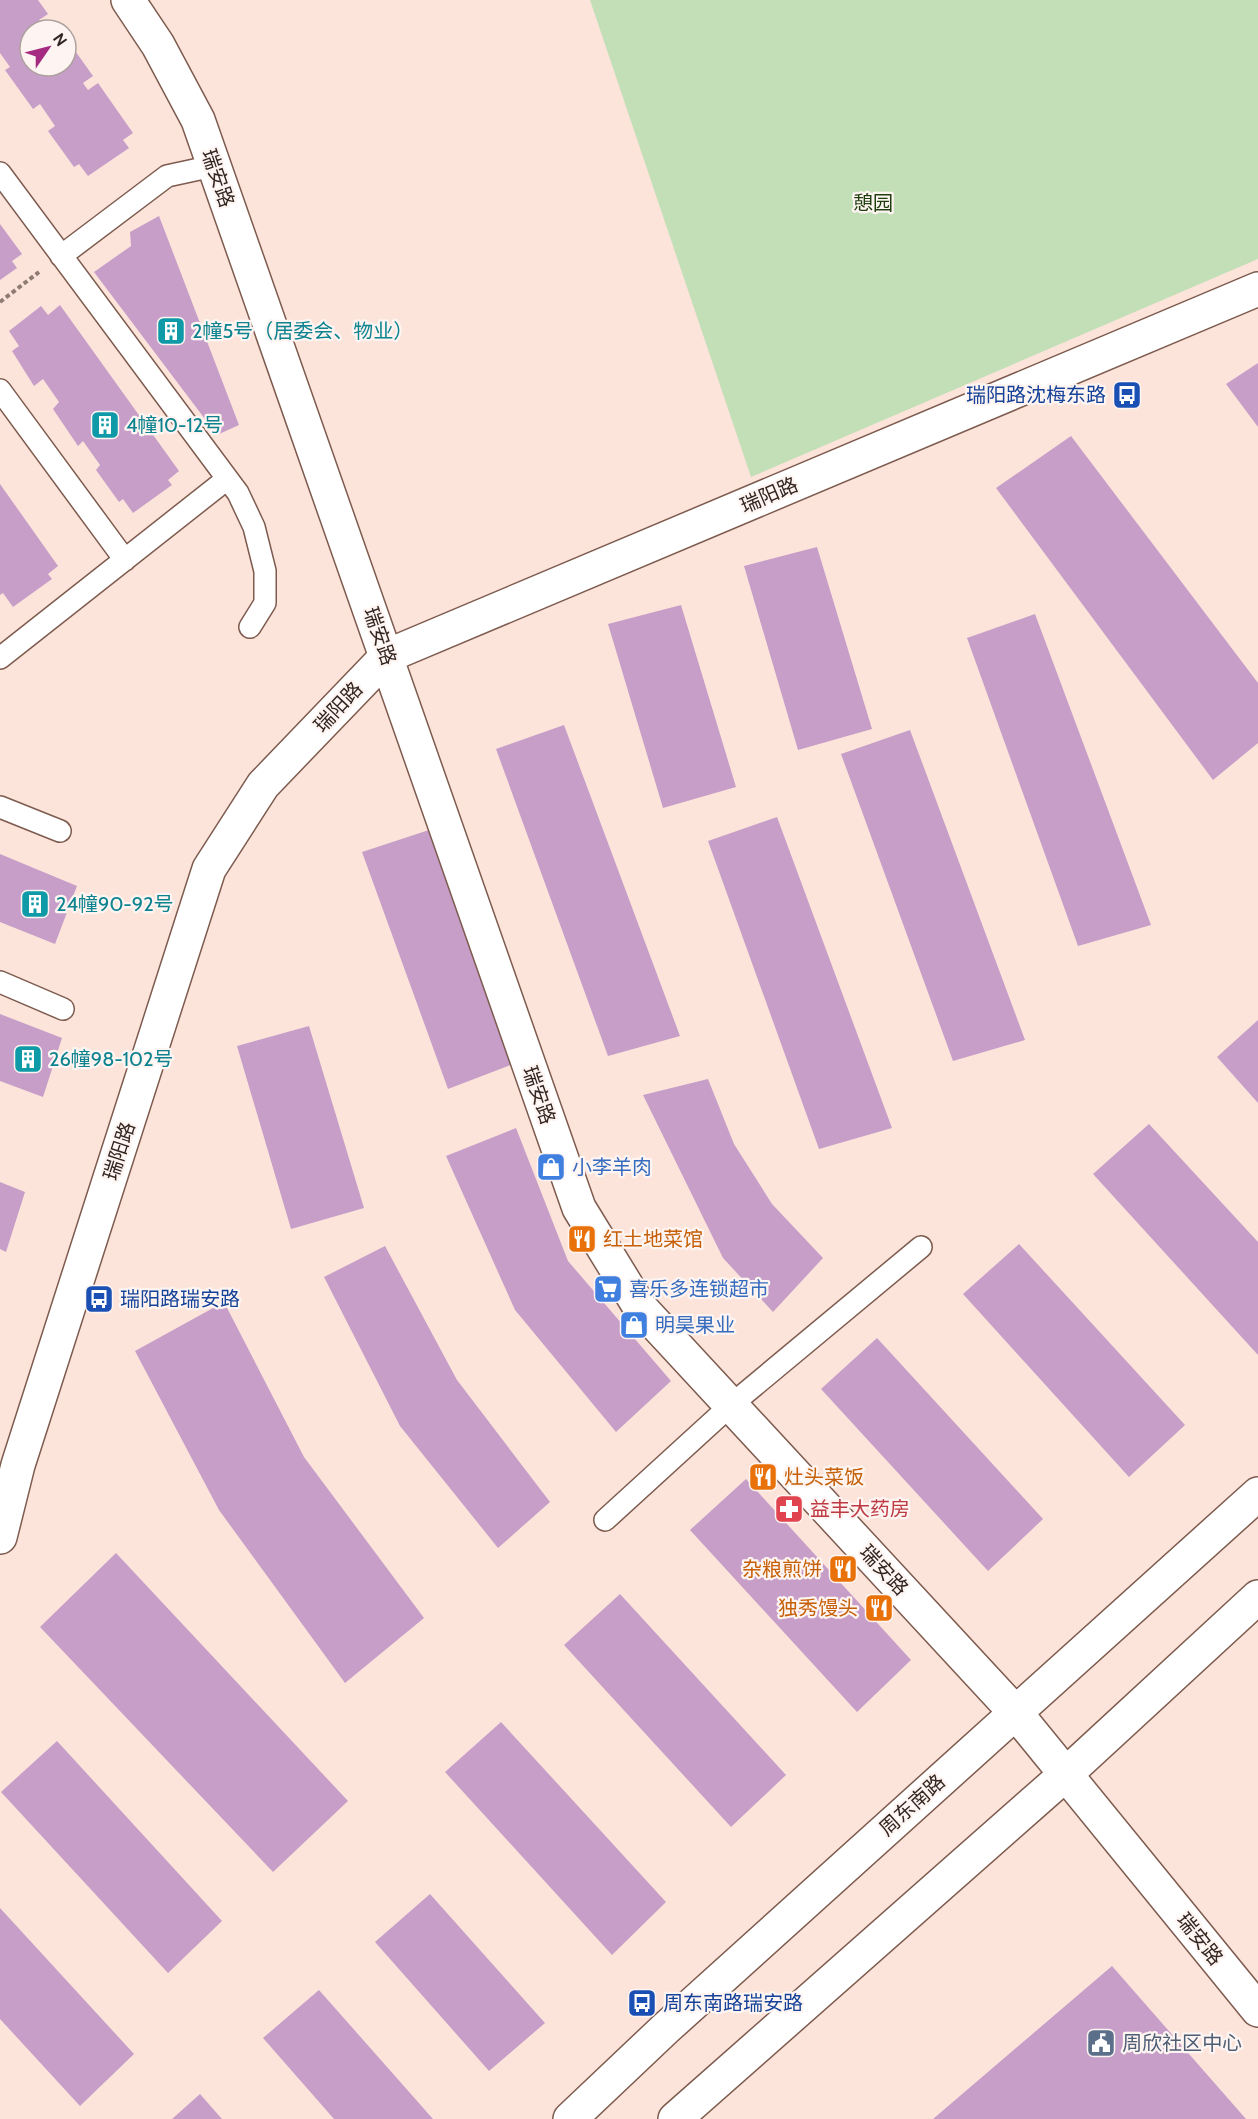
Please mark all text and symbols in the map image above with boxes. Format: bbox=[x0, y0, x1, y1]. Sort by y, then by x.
north arrow bbox=[18, 18, 78, 78]
text: N bbox=[49, 30, 71, 50]
street label: 瑞安路 bbox=[197, 146, 239, 210]
park label: 憩园 bbox=[853, 191, 893, 215]
building icon: 2幢5号（居委会、物业） bbox=[155, 315, 187, 347]
place label: 2幢5号（居委会、物业） bbox=[192, 319, 413, 343]
bus stop icon: 瑞阳路沈梅东路 bbox=[1111, 379, 1143, 411]
place label: 瑞阳路沈梅东路 bbox=[966, 383, 1106, 407]
building icon: 4幢10-12号 bbox=[89, 409, 121, 441]
place label: 4幢10-12号 bbox=[126, 413, 223, 437]
street label: 瑞阳路 bbox=[737, 472, 801, 518]
street label: 瑞安路 bbox=[359, 604, 401, 668]
street label: 瑞阳路 bbox=[309, 677, 367, 737]
building icon: 24幢90-92号 bbox=[19, 888, 51, 920]
place label: 24幢90-92号 bbox=[56, 892, 174, 916]
building icon: 26幢98-102号 bbox=[12, 1043, 44, 1075]
place label: 26幢98-102号 bbox=[49, 1047, 173, 1071]
street label: 瑞安路 bbox=[518, 1063, 560, 1127]
street label: 瑞阳路 bbox=[98, 1119, 140, 1183]
shop icon: 小李羊肉 bbox=[535, 1151, 567, 1183]
place label: 小李羊肉 bbox=[572, 1155, 652, 1179]
restaurant icon: 红土地菜馆 bbox=[566, 1223, 598, 1255]
place label: 红土地菜馆 bbox=[603, 1227, 703, 1251]
supermarket icon: 喜乐多连锁超市 bbox=[592, 1273, 624, 1305]
place label: 喜乐多连锁超市 bbox=[629, 1277, 769, 1301]
bus stop icon: 瑞阳路瑞安路 bbox=[83, 1283, 115, 1315]
place label: 瑞阳路瑞安路 bbox=[120, 1287, 240, 1311]
shop icon: 明昊果业 bbox=[618, 1309, 650, 1341]
place label: 明昊果业 bbox=[655, 1313, 735, 1337]
restaurant icon: 灶头菜饭 bbox=[747, 1461, 779, 1493]
place label: 灶头菜饭 bbox=[784, 1465, 864, 1489]
pharmacy icon: 益丰大药房 bbox=[773, 1493, 805, 1525]
place label: 益丰大药房 bbox=[810, 1497, 910, 1521]
street label: 瑞安路 bbox=[855, 1540, 913, 1600]
restaurant icon: 杂粮煎饼 bbox=[827, 1553, 859, 1585]
place label: 杂粮煎饼 bbox=[742, 1557, 822, 1581]
restaurant icon: 独秀馒头 bbox=[863, 1592, 895, 1624]
place label: 独秀馒头 bbox=[778, 1596, 858, 1620]
street label: 周东南路 bbox=[874, 1769, 950, 1841]
street label: 瑞安路 bbox=[1172, 1908, 1228, 1970]
bus stop icon: 周东南路瑞安路 bbox=[626, 1987, 658, 2019]
place label: 周东南路瑞安路 bbox=[663, 1991, 803, 2015]
public building icon: 周欣社区中心 bbox=[1085, 2027, 1117, 2059]
place label: 周欣社区中心 bbox=[1122, 2031, 1242, 2055]

